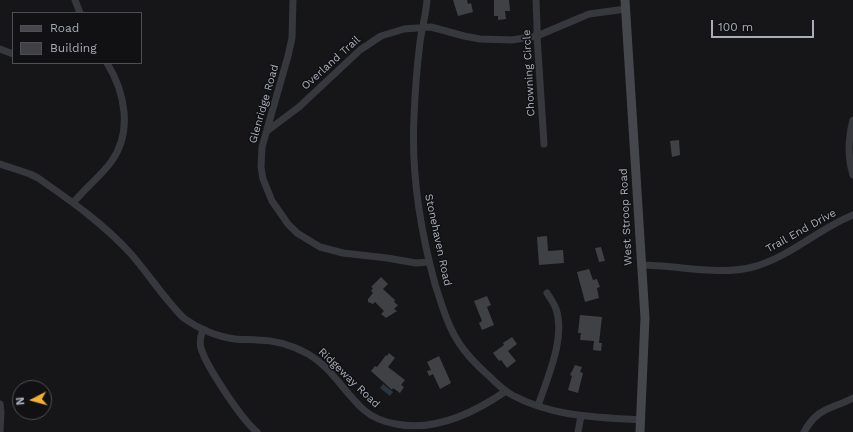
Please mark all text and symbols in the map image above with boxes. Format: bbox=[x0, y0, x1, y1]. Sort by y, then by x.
legend bbox=[12, 12, 142, 64]
scale bar bbox=[713, 12, 816, 38]
text: 100 m bbox=[718, 20, 753, 34]
text: Road bbox=[50, 21, 79, 35]
street label: Chowning Circle bbox=[520, 29, 538, 117]
street label: Overland Trail bbox=[299, 33, 363, 93]
text: Building bbox=[50, 41, 97, 55]
street label: Glenridge Road bbox=[246, 63, 282, 145]
street label: West Stroop Road bbox=[617, 168, 635, 266]
street label: Stonehaven Road bbox=[422, 193, 454, 287]
street label: Trail End Drive bbox=[764, 206, 838, 256]
street label: Ridgeway Road bbox=[315, 345, 383, 411]
north arrow bbox=[12, 380, 52, 420]
text: N bbox=[14, 396, 27, 406]

